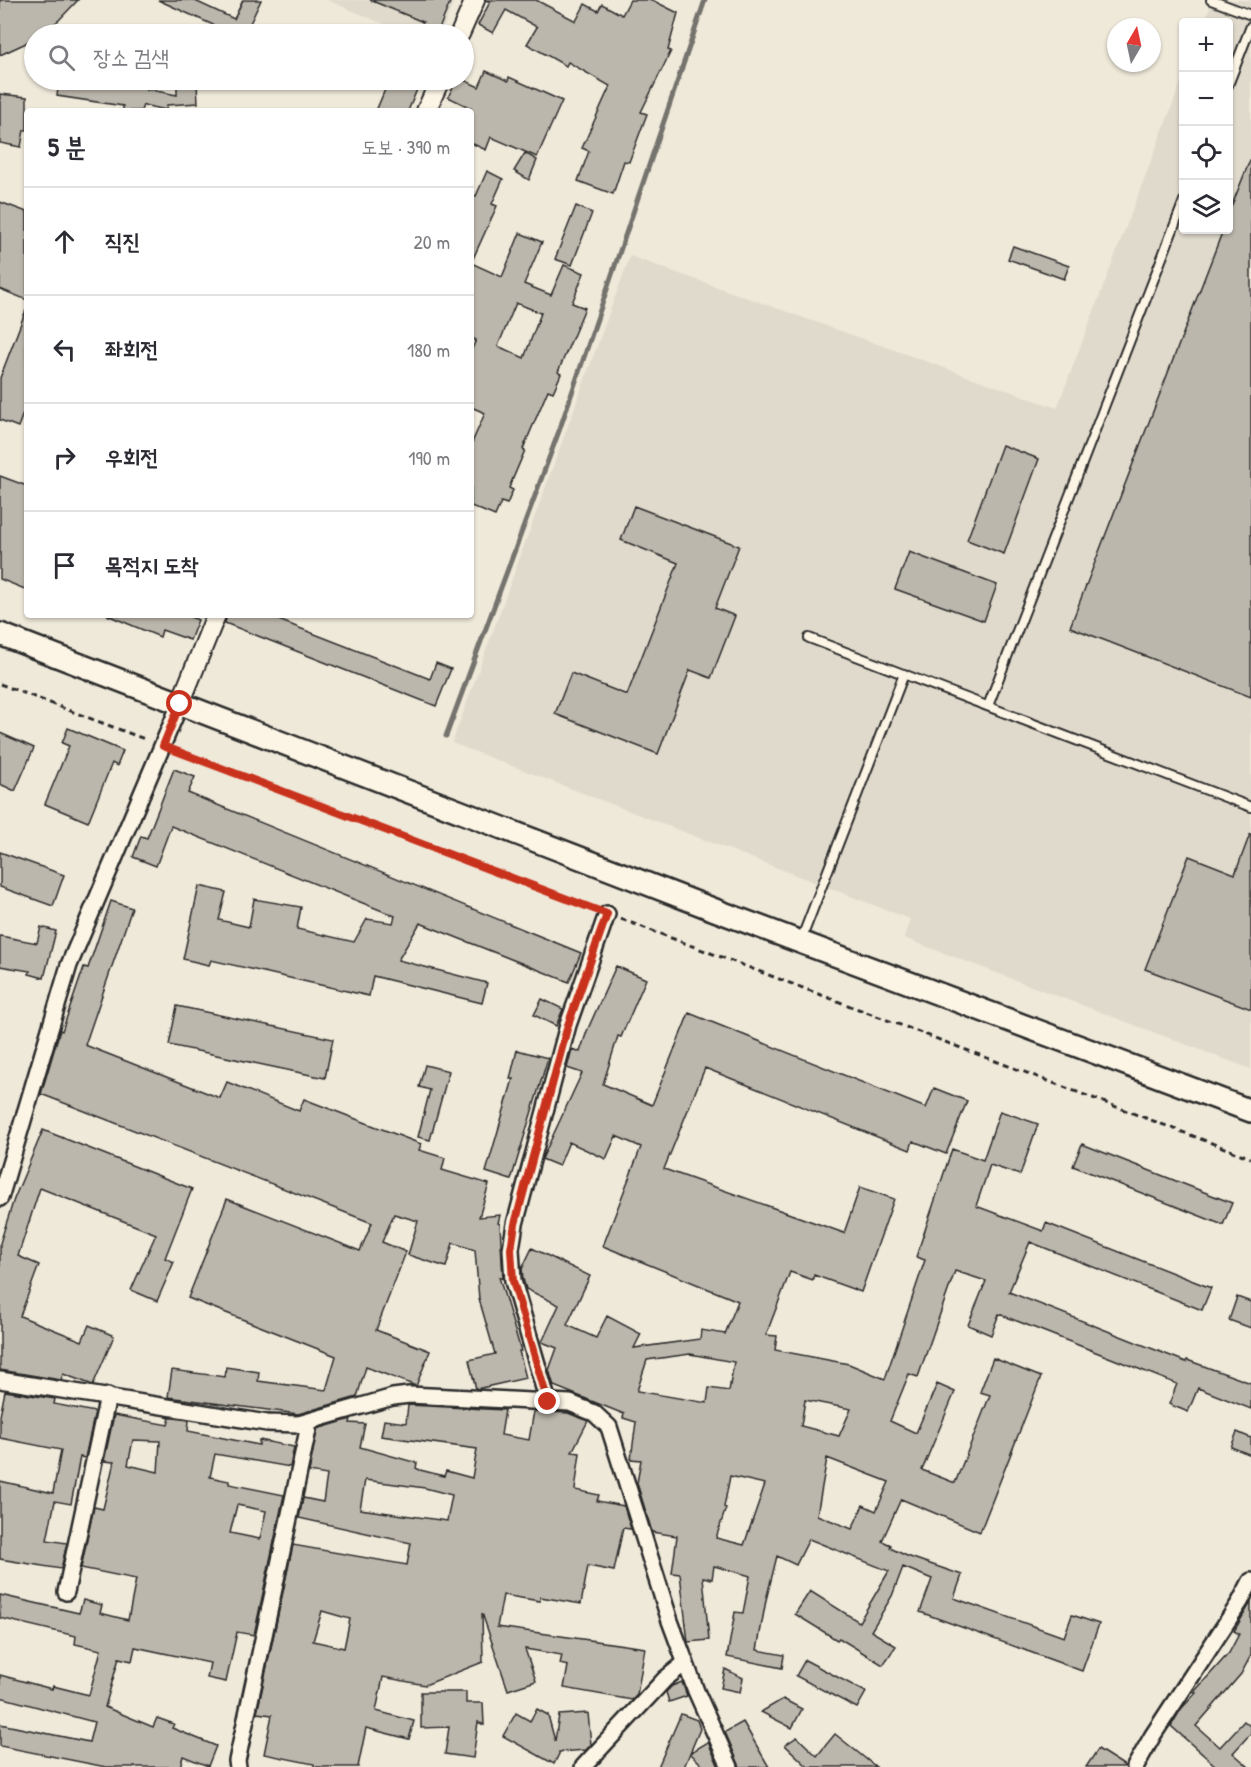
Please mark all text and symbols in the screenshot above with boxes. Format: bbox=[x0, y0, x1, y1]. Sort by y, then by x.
north arrow bbox=[1107, 18, 1161, 72]
map controls bbox=[1179, 18, 1233, 234]
button: + bbox=[1179, 18, 1233, 72]
search box bbox=[24, 24, 474, 90]
icon: search bbox=[45, 41, 78, 74]
text: 장소 검색 bbox=[93, 42, 169, 72]
button: − bbox=[1179, 72, 1233, 126]
button: locate bbox=[1179, 126, 1233, 180]
text: 5 분 bbox=[48, 129, 86, 164]
text: 도보 · 390 m bbox=[361, 133, 450, 160]
button: layers bbox=[1179, 180, 1233, 234]
icon: ahead bbox=[48, 225, 81, 258]
text: 직진 bbox=[105, 226, 140, 256]
text: 20 m bbox=[413, 228, 450, 255]
icon: left bbox=[48, 333, 81, 366]
text: 좌회전 bbox=[105, 334, 158, 364]
text: 180 m bbox=[407, 336, 450, 363]
icon: right bbox=[48, 441, 81, 474]
text: 우회전 bbox=[105, 442, 158, 472]
text: 190 m bbox=[408, 444, 450, 471]
icon: arrive bbox=[48, 549, 81, 582]
text: 목적지 도착 bbox=[105, 550, 199, 580]
route start bbox=[166, 690, 192, 716]
route end bbox=[534, 1388, 560, 1414]

